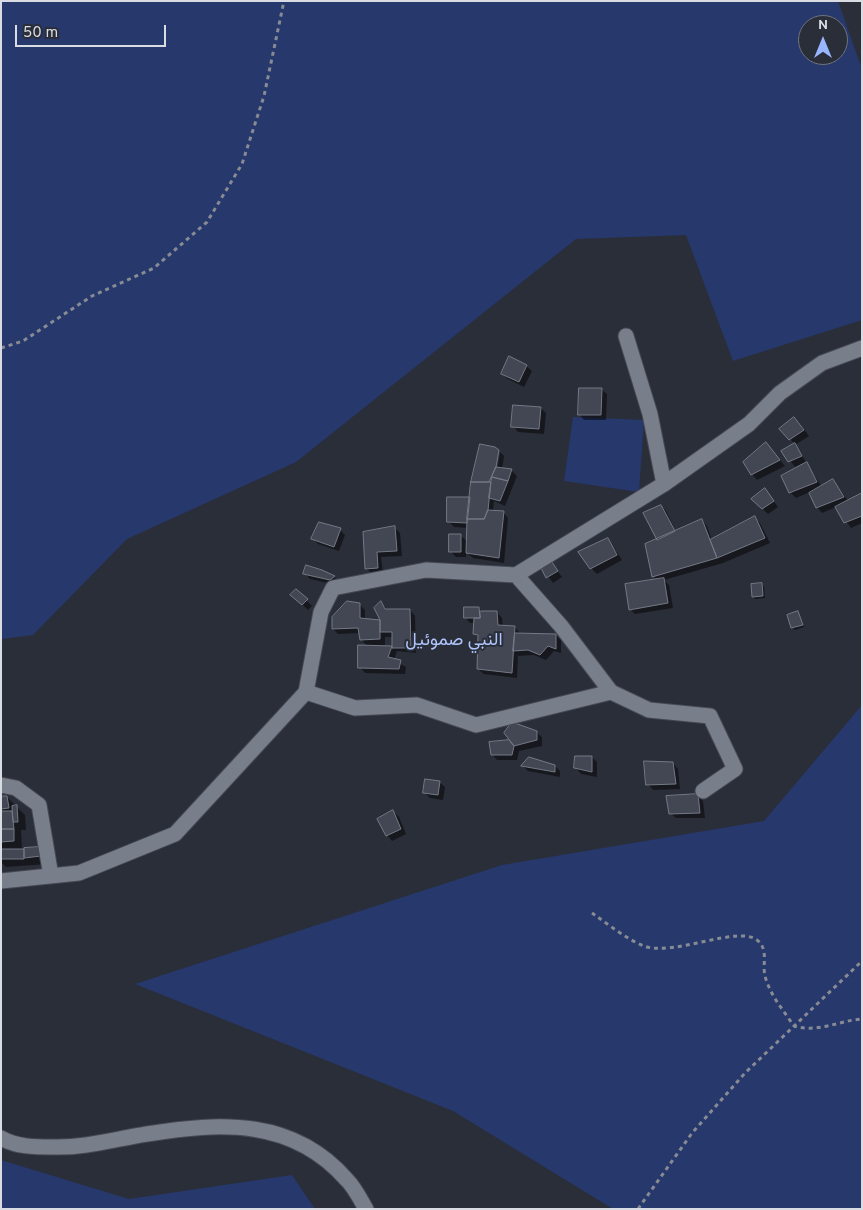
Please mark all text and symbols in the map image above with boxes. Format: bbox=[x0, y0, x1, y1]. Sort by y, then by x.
scale bar bbox=[18, 15, 169, 47]
north arrow bbox=[798, 15, 848, 65]
text: N bbox=[818, 17, 828, 34]
text: 50 m bbox=[23, 24, 58, 43]
district label: النبي صموئيل bbox=[405, 630, 503, 652]

